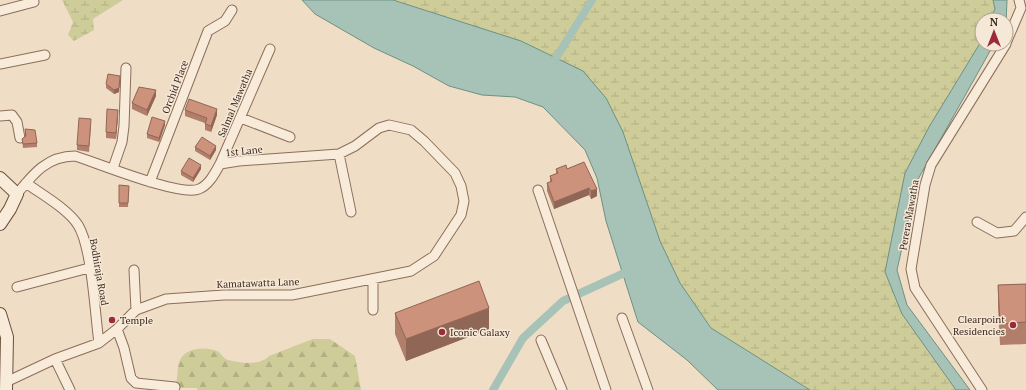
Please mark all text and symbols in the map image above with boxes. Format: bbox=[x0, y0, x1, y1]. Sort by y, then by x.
north arrow bbox=[974, 12, 1014, 52]
text: N bbox=[990, 15, 999, 29]
street label: Orchid Place bbox=[159, 58, 191, 116]
street label: Salmal Mawatha bbox=[215, 67, 255, 139]
street label: 1st Lane bbox=[225, 143, 263, 159]
street label: Perera Mawatha bbox=[896, 179, 922, 251]
street label: Bodhiraja Road bbox=[87, 238, 111, 307]
street label: Kamatawatta Lane bbox=[216, 275, 300, 291]
place label: Clearpoint Residencies bbox=[953, 313, 1005, 338]
place label: Temple bbox=[120, 314, 153, 327]
marker: Temple bbox=[107, 315, 117, 325]
marker: Clearpoint Residencies bbox=[1008, 320, 1018, 330]
place label: Iconic Galaxy bbox=[450, 326, 511, 339]
marker: Iconic Galaxy bbox=[437, 327, 447, 337]

